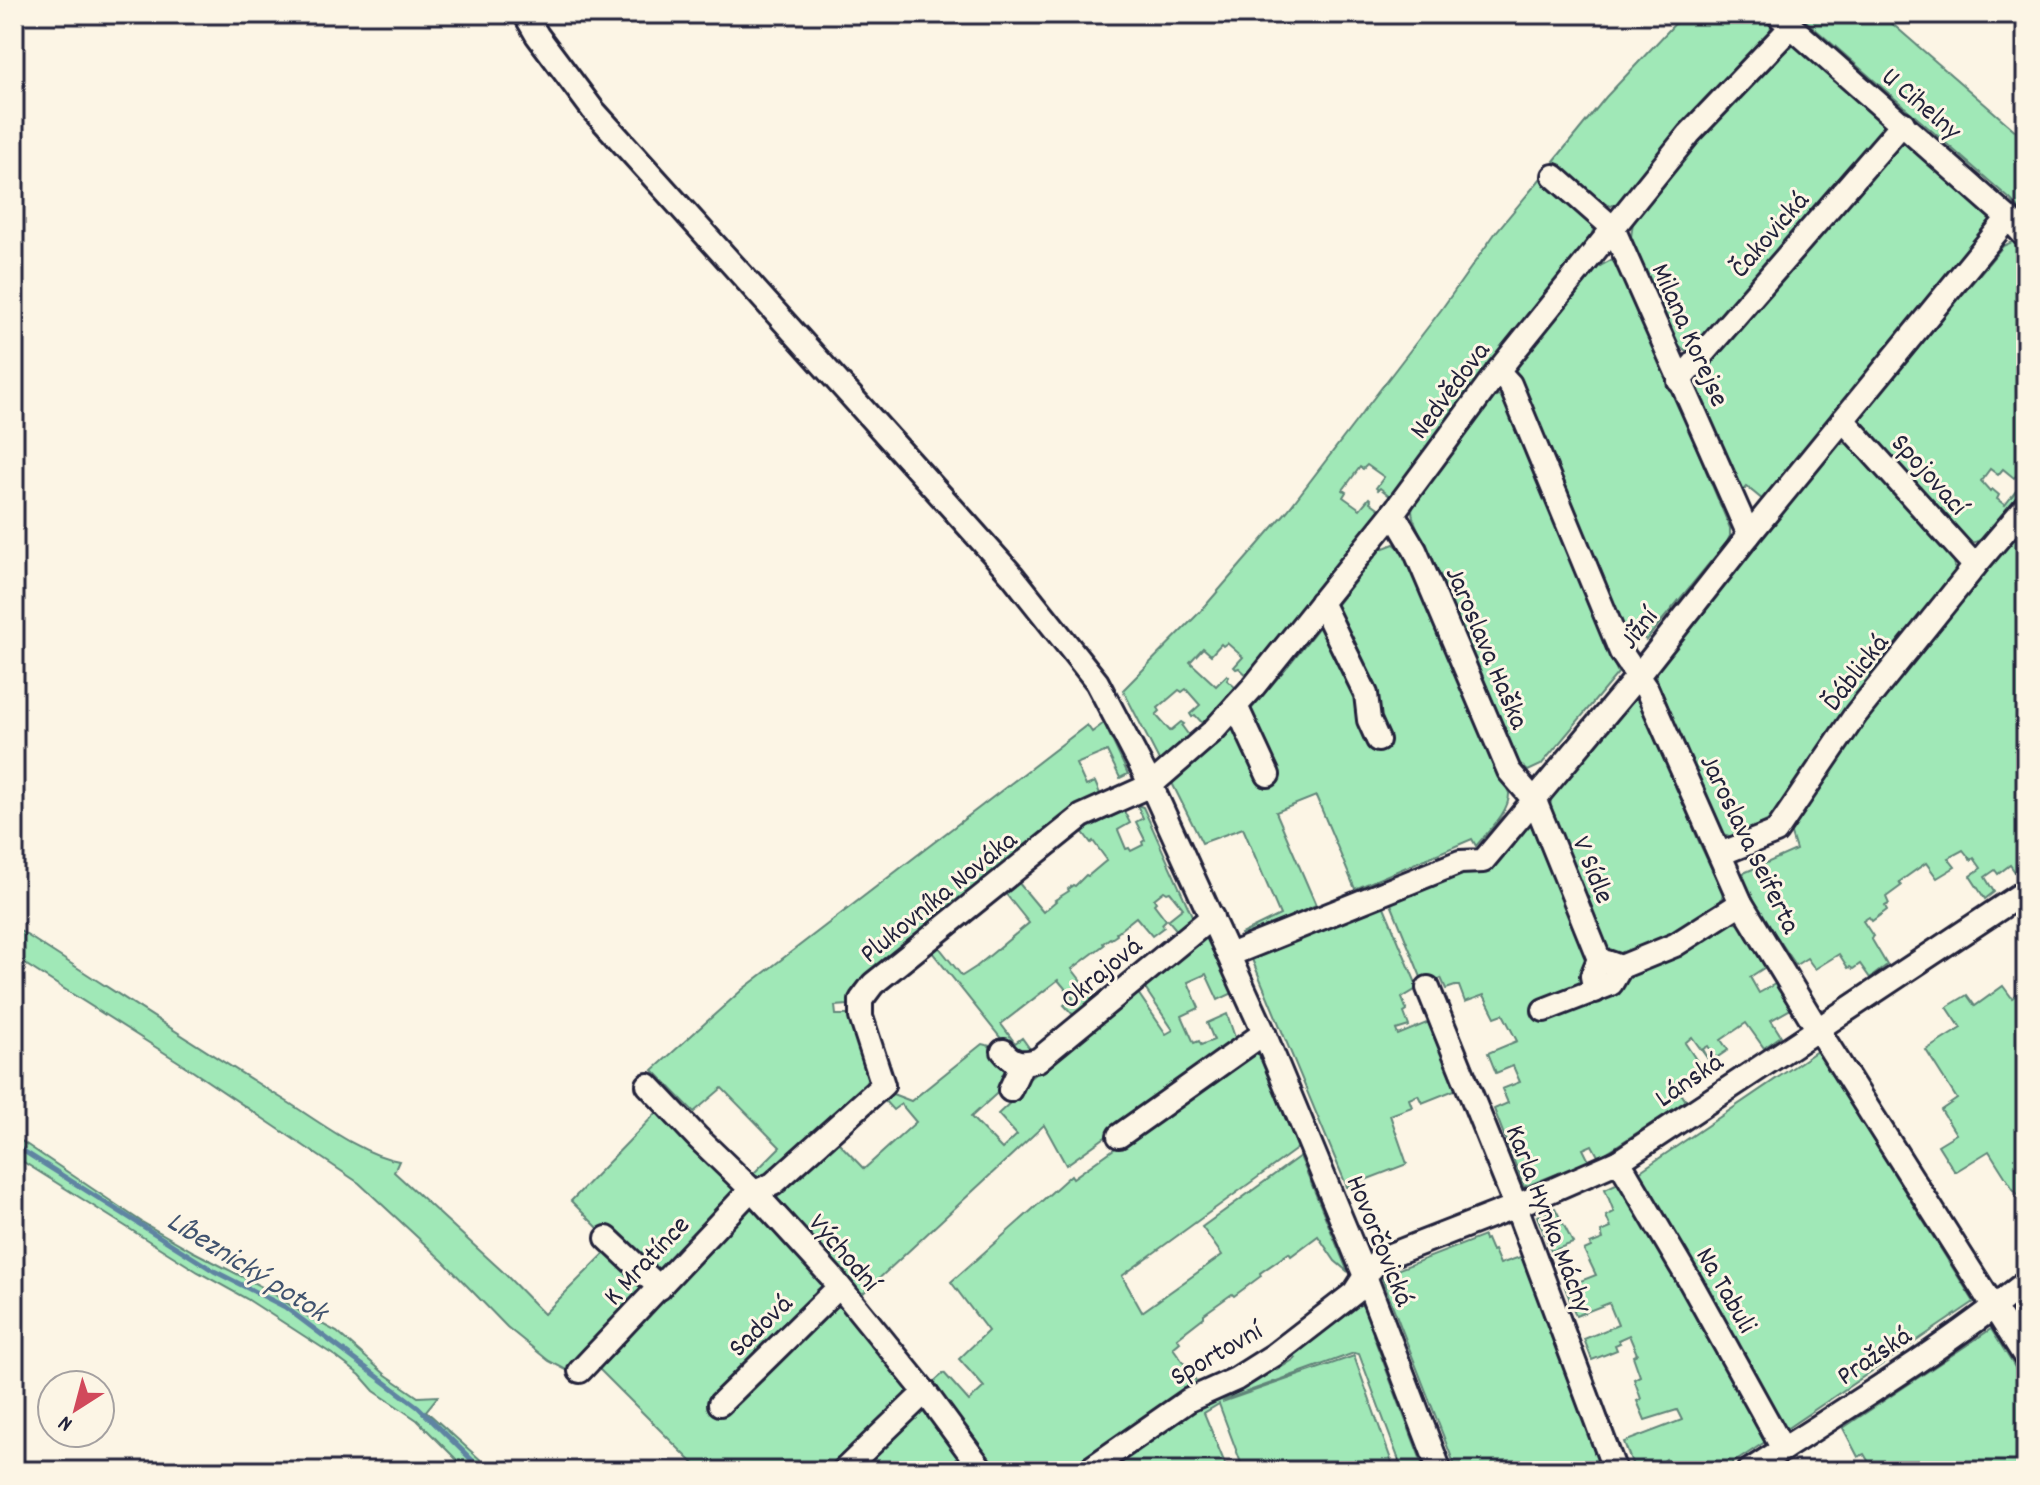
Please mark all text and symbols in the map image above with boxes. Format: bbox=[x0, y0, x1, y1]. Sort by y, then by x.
street label: U Cihelny bbox=[1871, 60, 1969, 152]
street label: Čakovická bbox=[1722, 184, 1821, 289]
street label: Milana Korejse bbox=[1638, 258, 1737, 414]
street label: Nedvědova bbox=[1402, 334, 1503, 449]
street label: Spojovací bbox=[1879, 426, 1976, 528]
street label: Jaroslava Haška bbox=[1432, 561, 1537, 737]
street label: Jižní bbox=[1612, 599, 1671, 659]
street label: Ďáblická bbox=[1815, 627, 1901, 721]
street label: Jaroslava Seiferta bbox=[1687, 749, 1809, 942]
street label: Plukovníka Nováka bbox=[853, 822, 1028, 975]
street label: V Sídle bbox=[1559, 831, 1622, 911]
street label: Okrajová bbox=[1053, 928, 1153, 1021]
street label: Lánská bbox=[1648, 1044, 1733, 1120]
street label: Karla Hynka Máchy bbox=[1492, 1120, 1601, 1320]
street label: Hovorčovická bbox=[1333, 1170, 1422, 1314]
water label: Líbeznický potok bbox=[157, 1202, 336, 1337]
street label: Východní bbox=[797, 1206, 889, 1304]
street label: K Mratínce bbox=[596, 1208, 701, 1317]
street label: Na Tabuli bbox=[1683, 1241, 1764, 1342]
street label: Sadová bbox=[721, 1287, 804, 1369]
street label: Sportovní bbox=[1164, 1313, 1273, 1399]
street label: Pražská bbox=[1830, 1318, 1921, 1398]
north arrow bbox=[36, 1369, 116, 1449]
text: N bbox=[53, 1407, 80, 1438]

